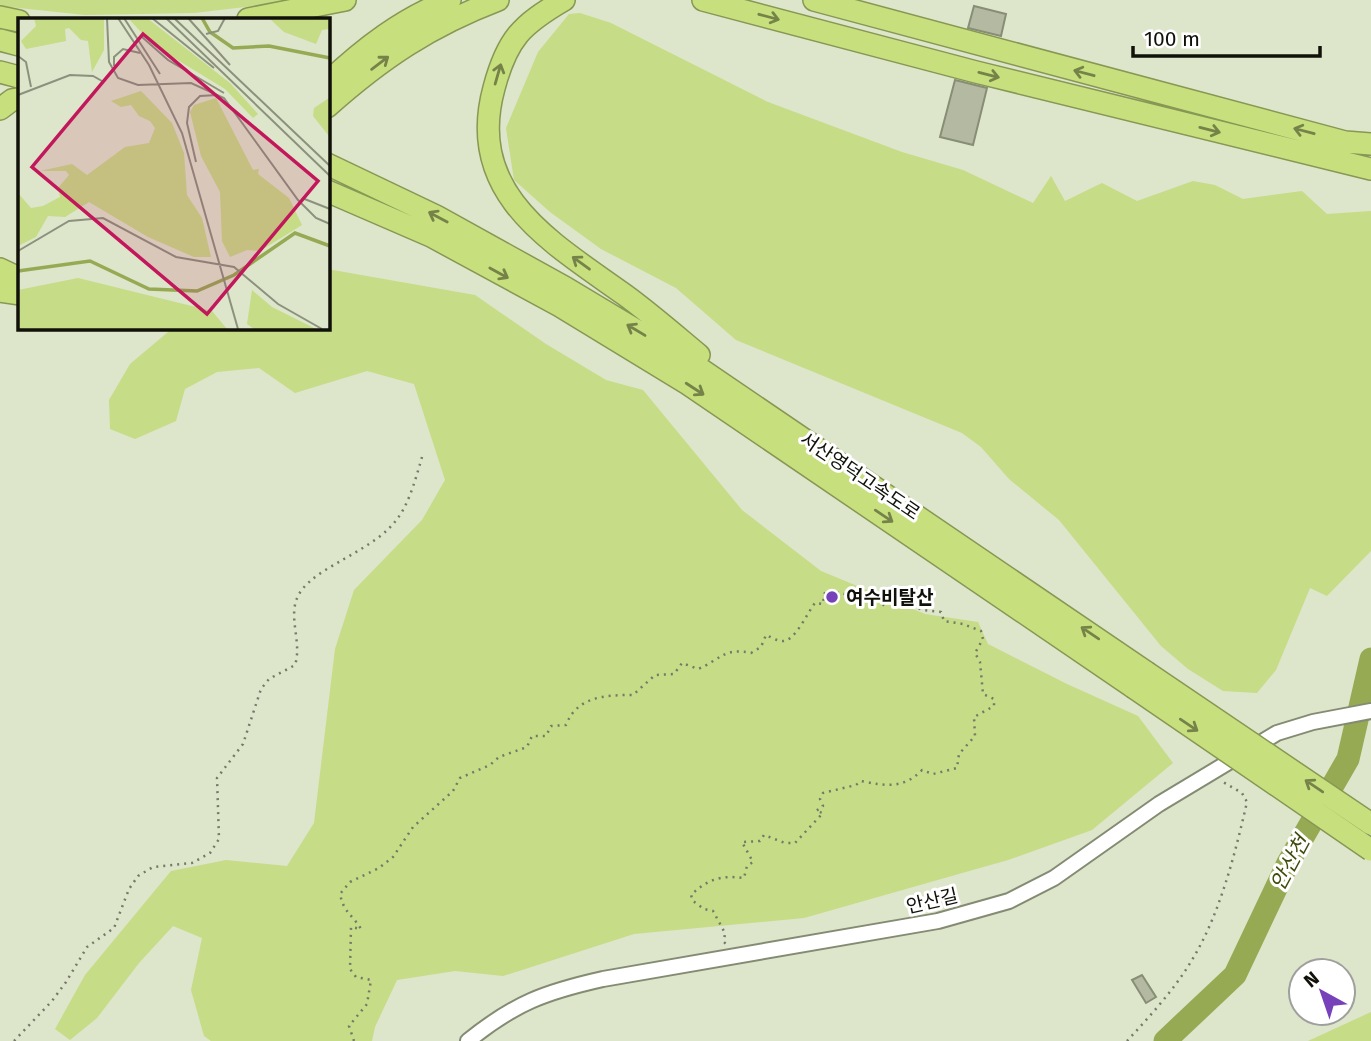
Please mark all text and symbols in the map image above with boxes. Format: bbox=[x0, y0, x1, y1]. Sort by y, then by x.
one-way arrow bbox=[757, 11, 780, 24]
scale bar bbox=[1133, 14, 1320, 58]
inset map bbox=[18, 18, 329, 329]
text: 100 m bbox=[1144, 26, 1200, 52]
one-way arrow bbox=[370, 56, 388, 71]
one-way arrow bbox=[492, 63, 505, 85]
one-way arrow bbox=[1073, 66, 1096, 79]
one-way arrow bbox=[977, 69, 1000, 82]
one-way arrow bbox=[1198, 124, 1221, 137]
one-way arrow bbox=[1293, 124, 1316, 137]
one-way arrow bbox=[429, 210, 449, 224]
one-way arrow bbox=[572, 256, 591, 271]
one-way arrow bbox=[489, 266, 509, 280]
one-way arrow bbox=[627, 323, 647, 337]
one-way arrow bbox=[685, 382, 705, 396]
street label: 서산영덕고속도로 bbox=[796, 427, 924, 525]
one-way arrow bbox=[874, 509, 893, 523]
place label: 여수비탈산 bbox=[846, 586, 934, 609]
marker: 여수비탈산 bbox=[824, 589, 840, 605]
one-way arrow bbox=[1081, 626, 1100, 641]
one-way arrow bbox=[1179, 718, 1198, 732]
one-way arrow bbox=[1305, 779, 1325, 793]
water label: 안산천 bbox=[1265, 829, 1316, 895]
street label: 안산길 bbox=[904, 884, 960, 918]
north arrow bbox=[1287, 957, 1357, 1027]
text: N bbox=[1299, 966, 1324, 992]

